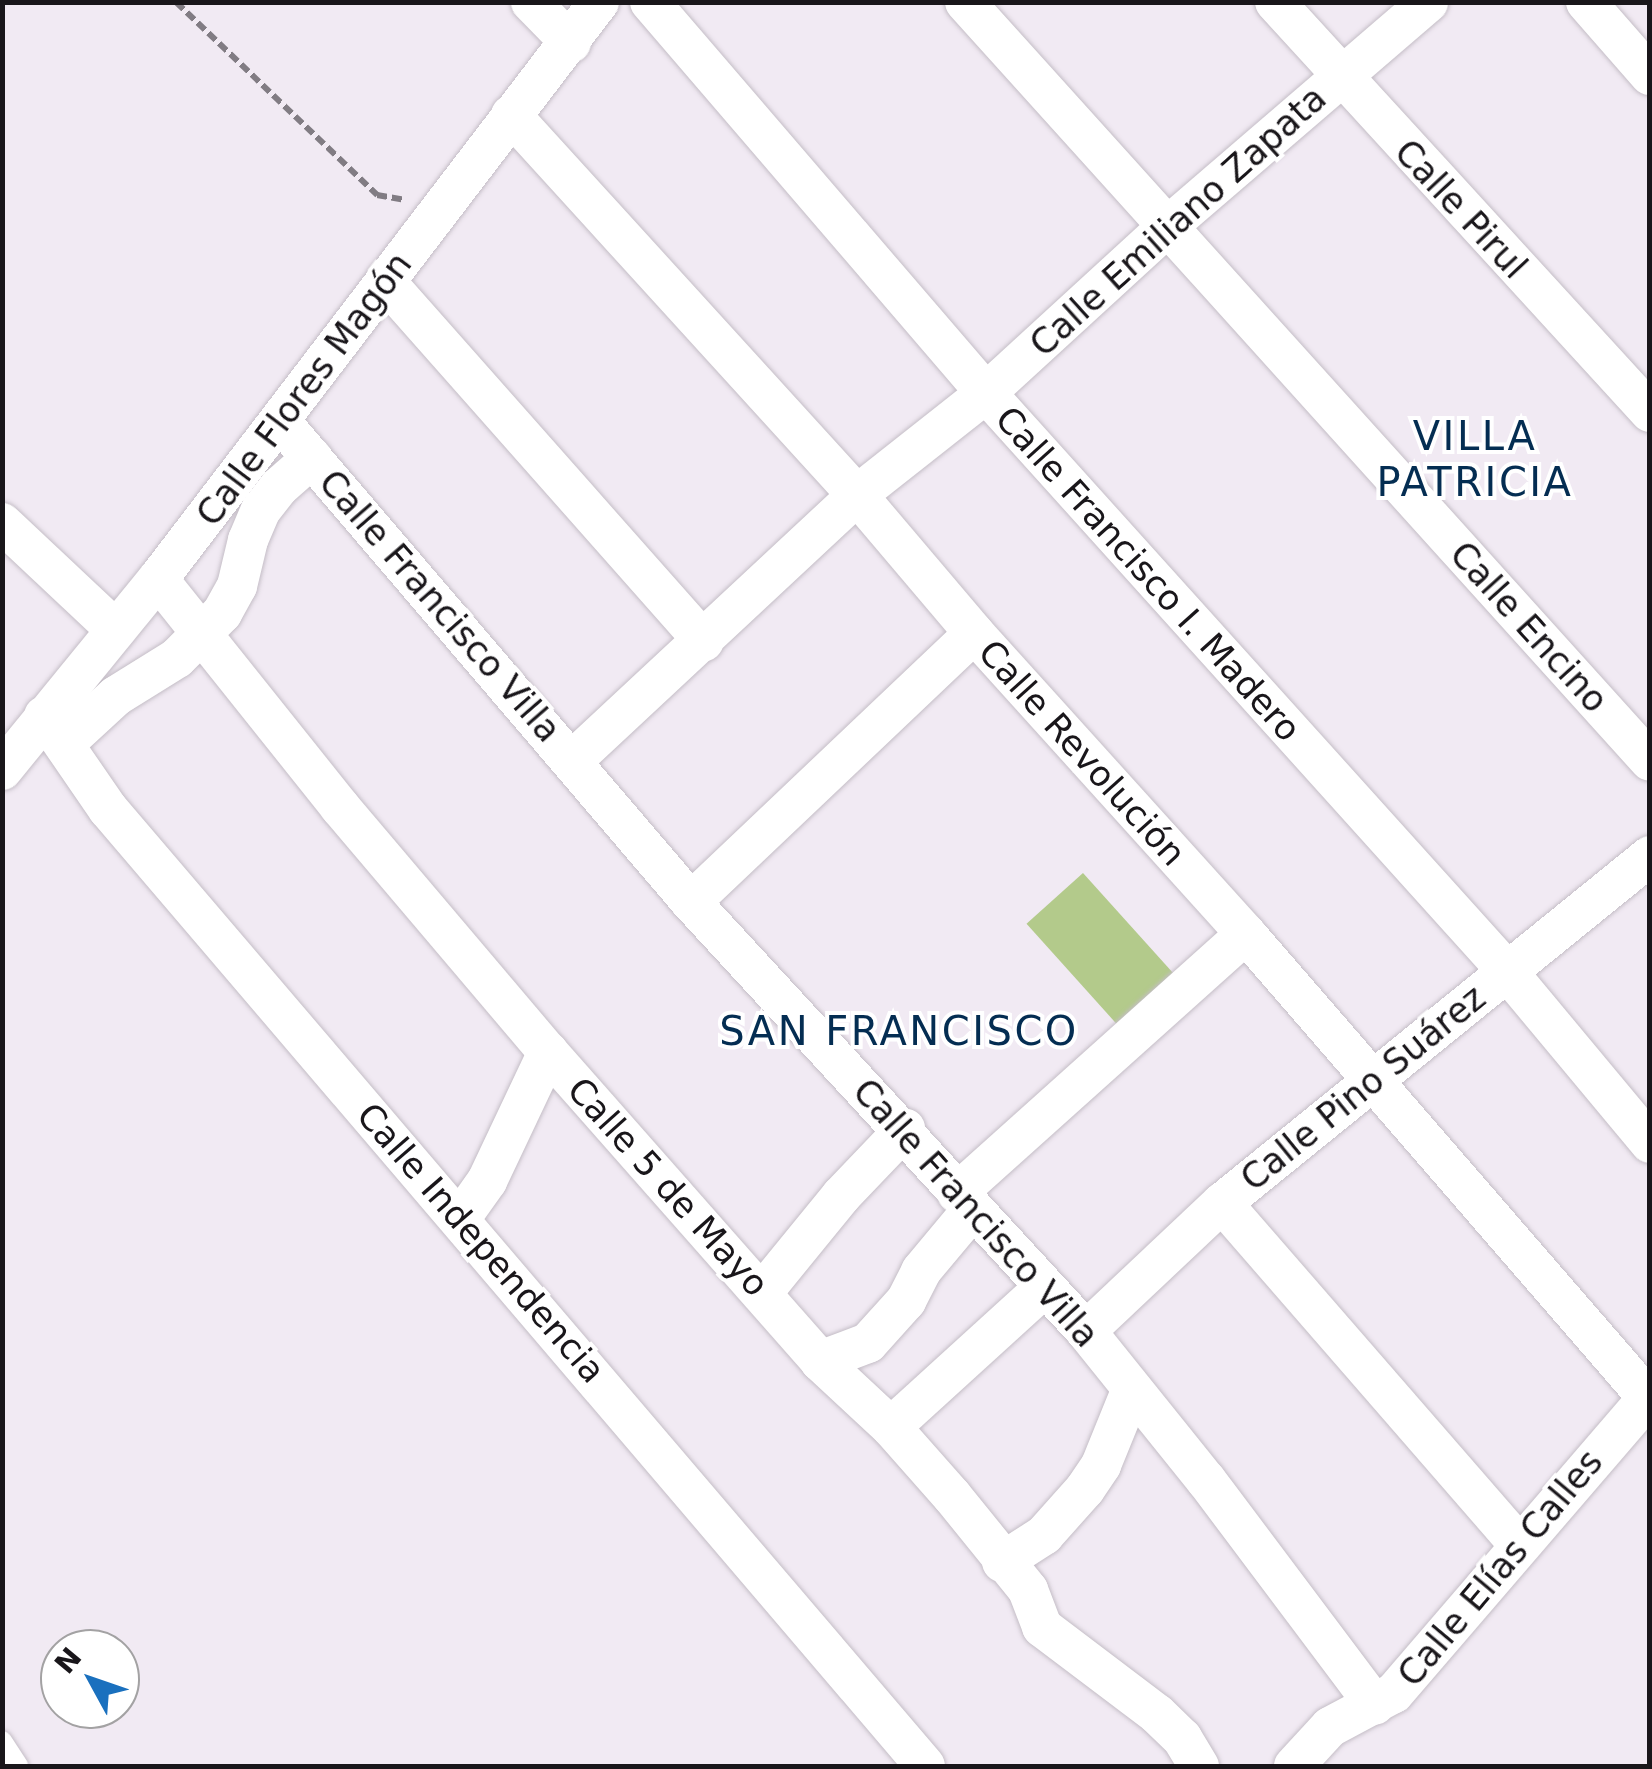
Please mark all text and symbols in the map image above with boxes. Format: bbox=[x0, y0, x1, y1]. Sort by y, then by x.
street label: Calle Emiliano Zapata bbox=[1021, 77, 1335, 365]
street label: Calle Pirul bbox=[1386, 131, 1536, 287]
street label: Calle Flores Magón bbox=[188, 244, 420, 534]
street label: Calle Francisco I. Madero bbox=[987, 398, 1309, 750]
district label: VILLA PATRICIA bbox=[1377, 412, 1573, 506]
street label: Calle Francisco Villa bbox=[311, 462, 569, 750]
street label: Calle Encino bbox=[1442, 533, 1616, 721]
street label: Calle Revolución bbox=[970, 632, 1194, 874]
street label: Calle Pino Suárez bbox=[1232, 977, 1494, 1199]
district label: SAN FRANCISCO bbox=[719, 1007, 1079, 1055]
street label: Calle 5 de Mayo bbox=[559, 1069, 777, 1305]
street label: Calle Francisco Villa bbox=[845, 1070, 1107, 1356]
street label: Calle Independencia bbox=[348, 1095, 614, 1391]
street label: Calle Elías Calles bbox=[1389, 1441, 1611, 1695]
north arrow bbox=[40, 1629, 140, 1729]
text: N bbox=[48, 1641, 88, 1680]

